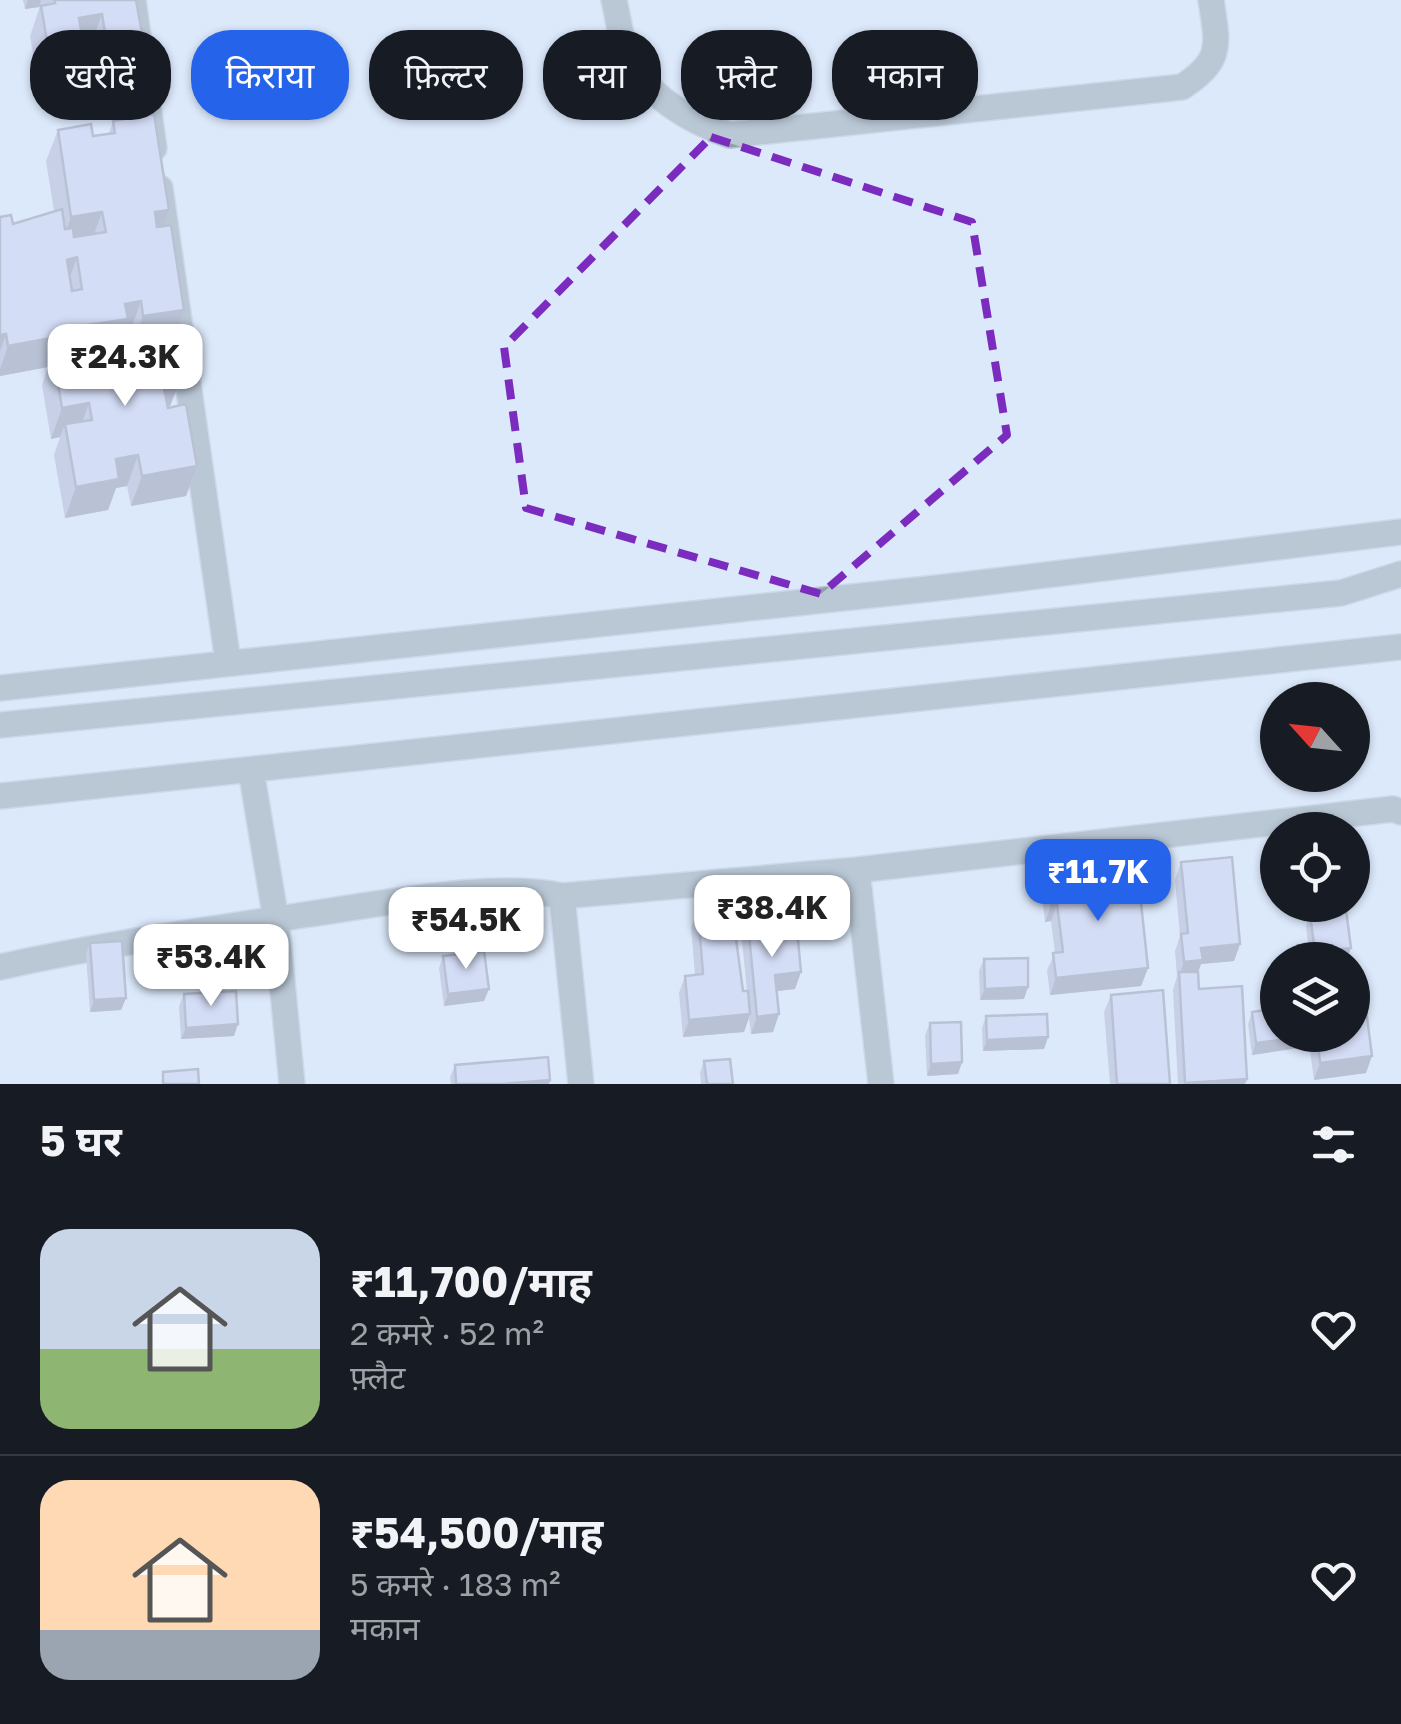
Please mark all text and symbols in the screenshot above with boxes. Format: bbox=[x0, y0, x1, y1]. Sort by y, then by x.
chip: खरीदें bbox=[30, 30, 171, 120]
chip: किराया bbox=[191, 30, 349, 120]
chip: फ़िल्टर bbox=[369, 30, 523, 120]
chip: नया bbox=[543, 30, 661, 120]
chip: फ़्लैट bbox=[681, 30, 812, 120]
chip: मकान bbox=[832, 30, 978, 120]
pin: ₹24.3K bbox=[44, 324, 206, 409]
text: ₹24.3K bbox=[70, 337, 180, 375]
north arrow bbox=[1260, 682, 1370, 792]
map controls bbox=[1260, 682, 1370, 1052]
button: locate bbox=[1260, 812, 1370, 922]
pin: ₹11.7K bbox=[1017, 839, 1179, 924]
text: ₹11.7K bbox=[1047, 852, 1149, 890]
pin: ₹38.4K bbox=[691, 875, 853, 960]
pin: ₹54.5K bbox=[385, 887, 547, 972]
text: ₹38.4K bbox=[716, 888, 828, 926]
text: ₹54.5K bbox=[411, 900, 521, 938]
pin: ₹53.4K bbox=[130, 924, 292, 1009]
text: ₹53.4K bbox=[156, 937, 266, 975]
button: layers bbox=[1260, 942, 1370, 1052]
text: 5 घर bbox=[40, 1115, 122, 1165]
icon: filters bbox=[1306, 1117, 1361, 1172]
text: ₹11,700/माह bbox=[350, 1256, 592, 1306]
icon: home bbox=[120, 1269, 240, 1389]
icon: heart bbox=[1306, 1302, 1361, 1357]
text: 2 कमरे · 52 m² bbox=[350, 1314, 544, 1352]
text: फ़्लैट bbox=[350, 1358, 405, 1396]
text: ₹54,500/माह bbox=[350, 1507, 603, 1557]
icon: home bbox=[120, 1520, 240, 1640]
icon: heart bbox=[1306, 1553, 1361, 1608]
text: 5 कमरे · 183 m² bbox=[350, 1565, 561, 1603]
text: मकान bbox=[350, 1609, 420, 1647]

